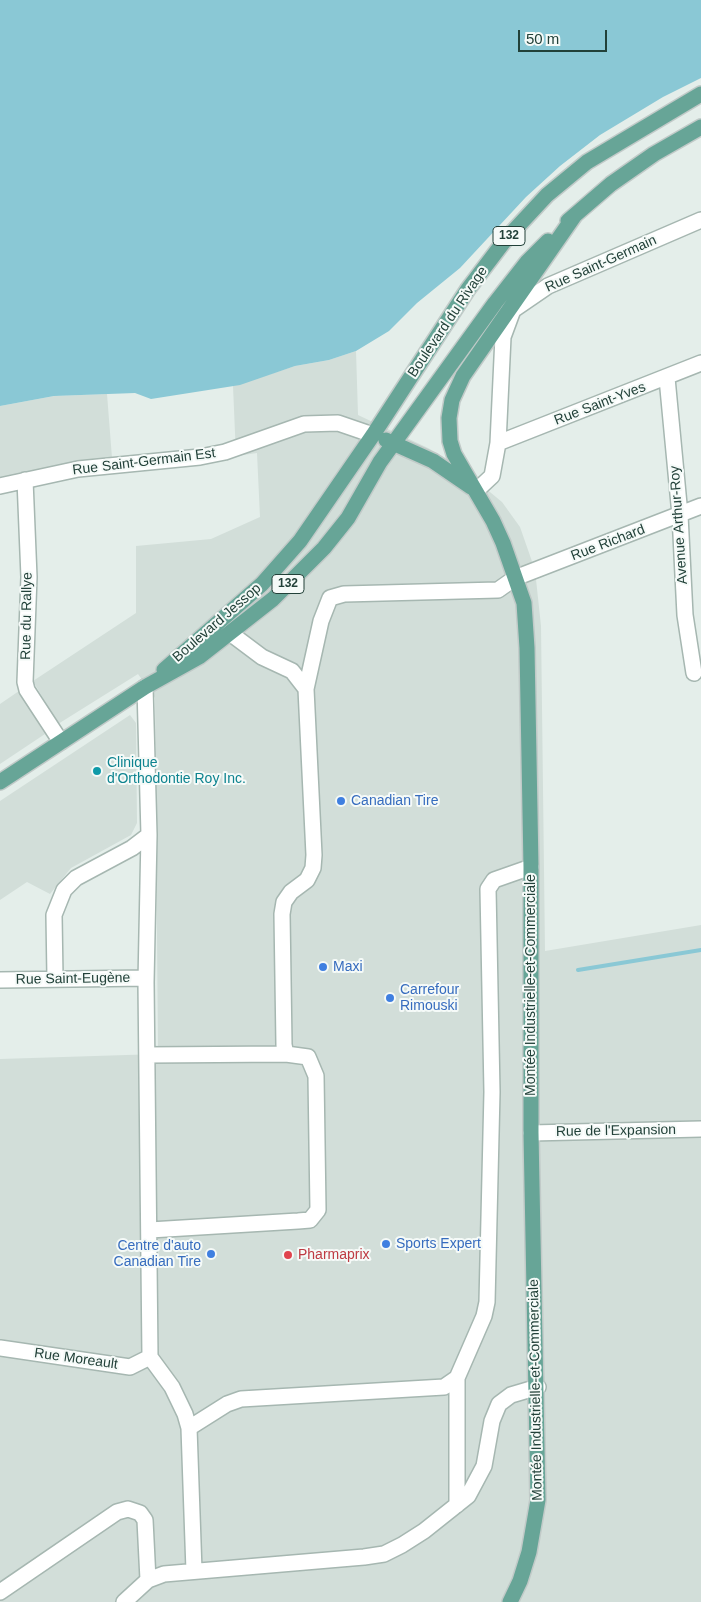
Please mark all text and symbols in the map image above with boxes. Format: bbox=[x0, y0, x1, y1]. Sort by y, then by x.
scale bar bbox=[521, 20, 610, 52]
text: 50 m bbox=[526, 30, 559, 47]
road number: 132 bbox=[493, 227, 525, 246]
street label: Rue Saint-Germain bbox=[543, 232, 659, 296]
street label: Boulevard du Rivage bbox=[405, 263, 491, 381]
street label: Rue Saint-Yves bbox=[552, 379, 648, 429]
street label: Rue Saint-Germain Est bbox=[72, 445, 216, 479]
street label: Avenue Arthur-Roy bbox=[666, 465, 692, 585]
street label: Rue Richard bbox=[569, 521, 647, 565]
street label: Rue du Rallye bbox=[18, 572, 36, 660]
road number: 132 bbox=[272, 574, 304, 594]
street label: Boulevard Jessop bbox=[169, 580, 265, 666]
place label: Clinique d'Orthodontie Roy Inc. bbox=[107, 755, 246, 788]
marker: Clinique d'Orthodontie Roy Inc. bbox=[91, 765, 103, 777]
place label: Canadian Tire bbox=[351, 793, 438, 809]
marker: Canadian Tire bbox=[335, 795, 347, 807]
street label: Montée Industrielle-et-Commerciale bbox=[523, 874, 539, 1096]
place label: Maxi bbox=[333, 959, 363, 975]
marker: Maxi bbox=[317, 961, 329, 973]
street label: Rue Saint-Eugène bbox=[16, 970, 130, 988]
place label: Carrefour Rimouski bbox=[400, 982, 459, 1014]
marker: Carrefour Rimouski bbox=[384, 992, 396, 1004]
street label: Rue de l'Expansion bbox=[556, 1122, 676, 1140]
place label: Sports Expert bbox=[396, 1236, 481, 1252]
place label: Centre d'auto Canadian Tire bbox=[114, 1238, 201, 1270]
marker: Sports Expert bbox=[380, 1238, 392, 1250]
place label: Pharmaprix bbox=[298, 1247, 370, 1263]
marker: Centre d'auto Canadian Tire bbox=[205, 1248, 217, 1260]
marker: Pharmaprix bbox=[282, 1249, 294, 1261]
street label: Montée Industrielle-et-Commerciale bbox=[526, 1279, 546, 1501]
street label: Rue Moreault bbox=[33, 1345, 119, 1373]

